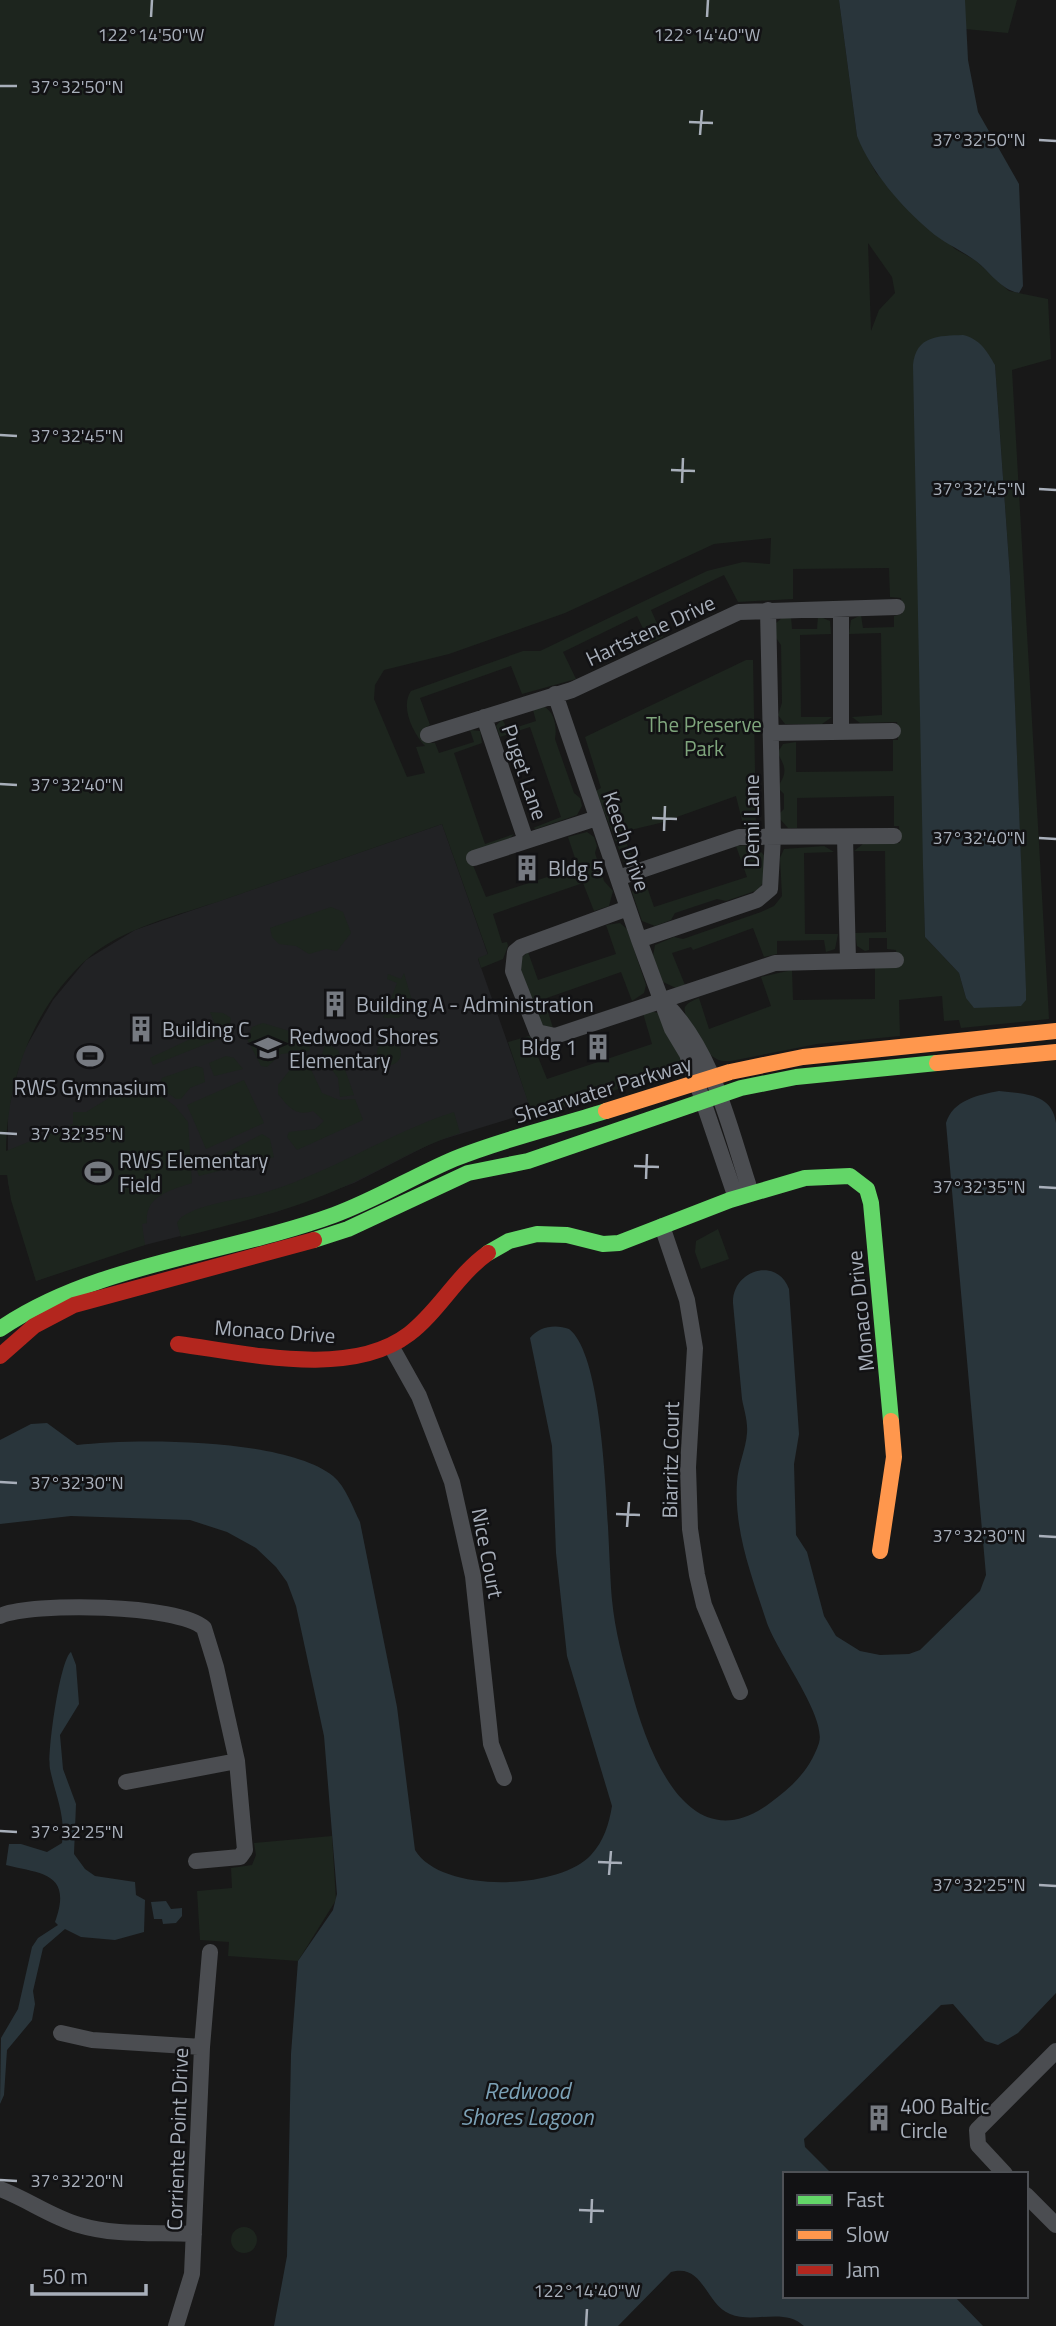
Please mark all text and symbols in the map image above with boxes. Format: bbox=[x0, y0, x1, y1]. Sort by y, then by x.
text: 122°14'50"W bbox=[97, 21, 205, 48]
text: 122°14'40"W bbox=[653, 21, 761, 48]
text: 37°32'50"N bbox=[30, 73, 124, 100]
text: 37°32'50"N bbox=[932, 126, 1026, 153]
text: 37°32'45"N bbox=[30, 422, 124, 449]
text: 37°32'45"N bbox=[932, 475, 1026, 502]
street label: Hartstene Drive bbox=[580, 586, 720, 674]
park label: The Preserve Park bbox=[646, 708, 762, 764]
street label: Puget Lane bbox=[494, 720, 556, 824]
text: 37°32'40"N bbox=[30, 771, 124, 798]
street label: Demi Lane bbox=[735, 774, 767, 868]
street label: Keech Drive bbox=[595, 787, 659, 895]
text: 37°32'40"N bbox=[932, 824, 1026, 851]
place label: Bldg 5 bbox=[548, 852, 604, 884]
building icon: Bldg 5 bbox=[512, 853, 542, 883]
place label: Building A - Administration bbox=[356, 988, 594, 1020]
building icon: Building A - Administration bbox=[320, 989, 350, 1019]
place label: Building C bbox=[162, 1013, 249, 1045]
building icon: Building C bbox=[126, 1014, 156, 1044]
place label: Redwood Shores Elementary bbox=[289, 1020, 438, 1076]
place label: Bldg 1 bbox=[521, 1031, 577, 1063]
building icon: Bldg 1 bbox=[583, 1032, 613, 1062]
school or university icon: Redwood Shores Elementary bbox=[253, 1033, 283, 1063]
sports icon: RWS Gymnasium bbox=[75, 1041, 105, 1071]
street label: Shearwater Parkway bbox=[510, 1047, 696, 1131]
place label: RWS Gymnasium bbox=[14, 1071, 166, 1103]
text: 37°32'35"N bbox=[30, 1120, 124, 1147]
place label: RWS Elementary Field bbox=[119, 1144, 268, 1200]
sports icon: RWS Elementary Field bbox=[83, 1157, 113, 1187]
text: 37°32'35"N bbox=[932, 1173, 1026, 1200]
street label: Monaco Drive bbox=[838, 1249, 882, 1373]
street label: Monaco Drive bbox=[213, 1311, 337, 1351]
street label: Biarritz Court bbox=[653, 1401, 687, 1519]
text: 37°32'30"N bbox=[30, 1469, 124, 1496]
street label: Nice Court bbox=[464, 1505, 513, 1601]
text: 37°32'30"N bbox=[932, 1522, 1026, 1549]
text: 37°32'25"N bbox=[30, 1818, 124, 1845]
text: 37°32'25"N bbox=[932, 1871, 1026, 1898]
street label: Corriente Point Drive bbox=[158, 2047, 196, 2231]
water label: Redwood Shores Lagoon bbox=[460, 2073, 594, 2134]
place label: 400 Baltic Circle bbox=[900, 2090, 989, 2146]
building icon: 400 Baltic Circle bbox=[864, 2103, 894, 2133]
text: 37°32'20"N bbox=[30, 2167, 124, 2194]
legend bbox=[783, 2172, 1028, 2298]
text: Fast bbox=[846, 2183, 885, 2215]
text: Slow bbox=[846, 2218, 889, 2250]
scale bar bbox=[32, 2252, 145, 2296]
text: Jam bbox=[846, 2253, 880, 2285]
text: 50 m bbox=[42, 2260, 88, 2292]
text: 122°14'40"W bbox=[533, 2277, 641, 2304]

